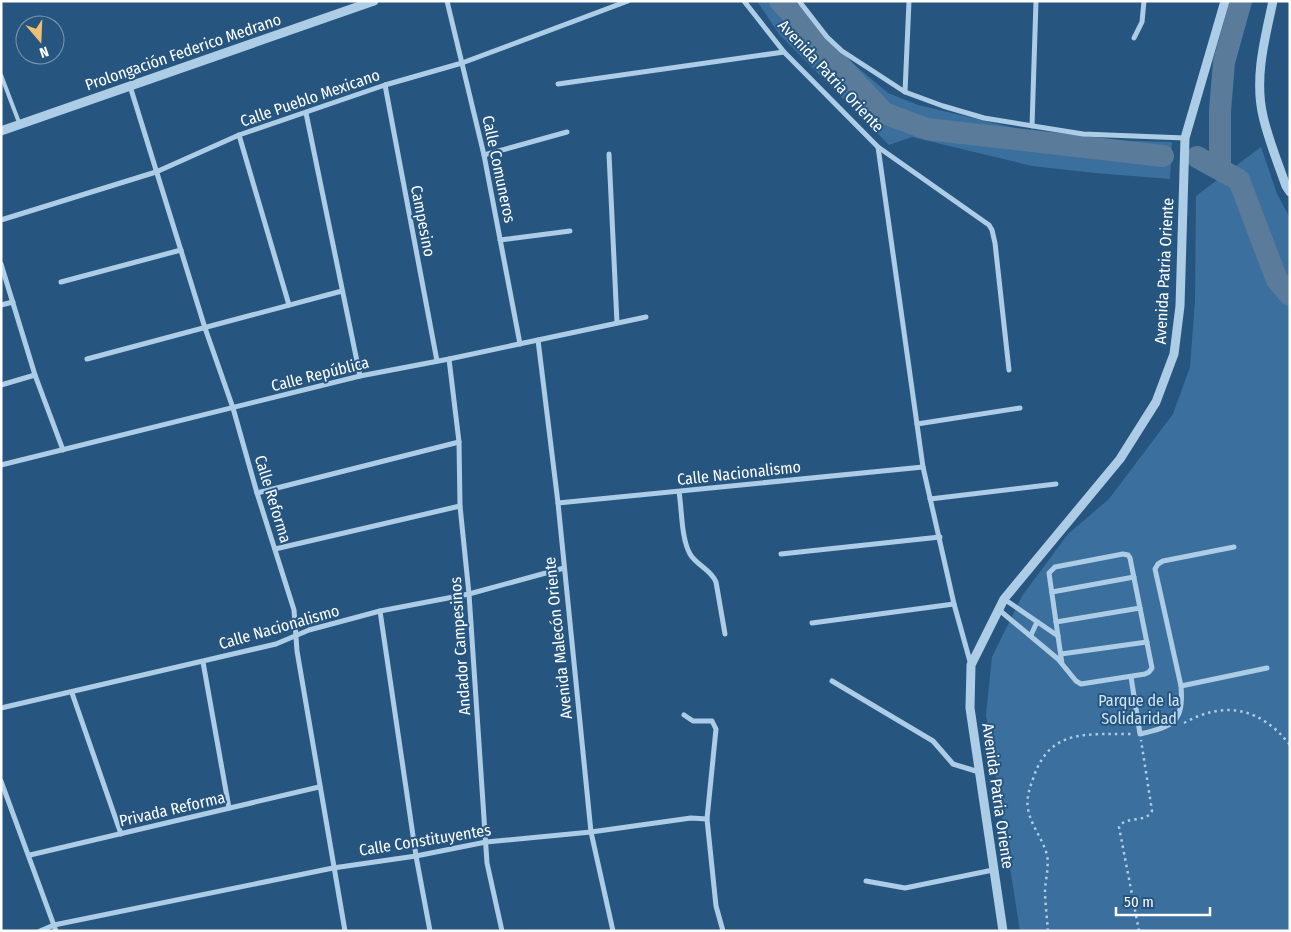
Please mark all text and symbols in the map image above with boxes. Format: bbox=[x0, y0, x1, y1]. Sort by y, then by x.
street label: Prolongación Federico Medrano bbox=[83, 9, 283, 95]
north arrow bbox=[15, 15, 65, 65]
street label: Avenida Patria Oriente bbox=[774, 16, 888, 136]
text: N bbox=[37, 42, 51, 61]
street label: Calle Pueblo Mexicano bbox=[238, 65, 382, 131]
street label: Calle Comuneros bbox=[478, 114, 520, 225]
street label: Campesino bbox=[407, 184, 439, 258]
street label: Avenida Patria Oriente bbox=[1151, 197, 1177, 345]
street label: Calle República bbox=[269, 353, 371, 395]
street label: Calle Reforma bbox=[251, 453, 295, 545]
street label: Calle Nacionalismo bbox=[676, 457, 802, 489]
street label: Avenida Malecón Oriente bbox=[540, 556, 576, 720]
street label: Andador Campesinos bbox=[446, 576, 474, 716]
street label: Calle Nacionalismo bbox=[217, 601, 341, 653]
park label: Parque de la Solidaridad bbox=[1098, 691, 1180, 728]
street label: Avenida Patria Oriente bbox=[978, 722, 1018, 870]
street label: Privada Reforma bbox=[117, 788, 227, 830]
street label: Calle Constituyentes bbox=[358, 820, 492, 860]
scale bar bbox=[1116, 884, 1210, 916]
text: 50 m bbox=[1124, 893, 1154, 911]

